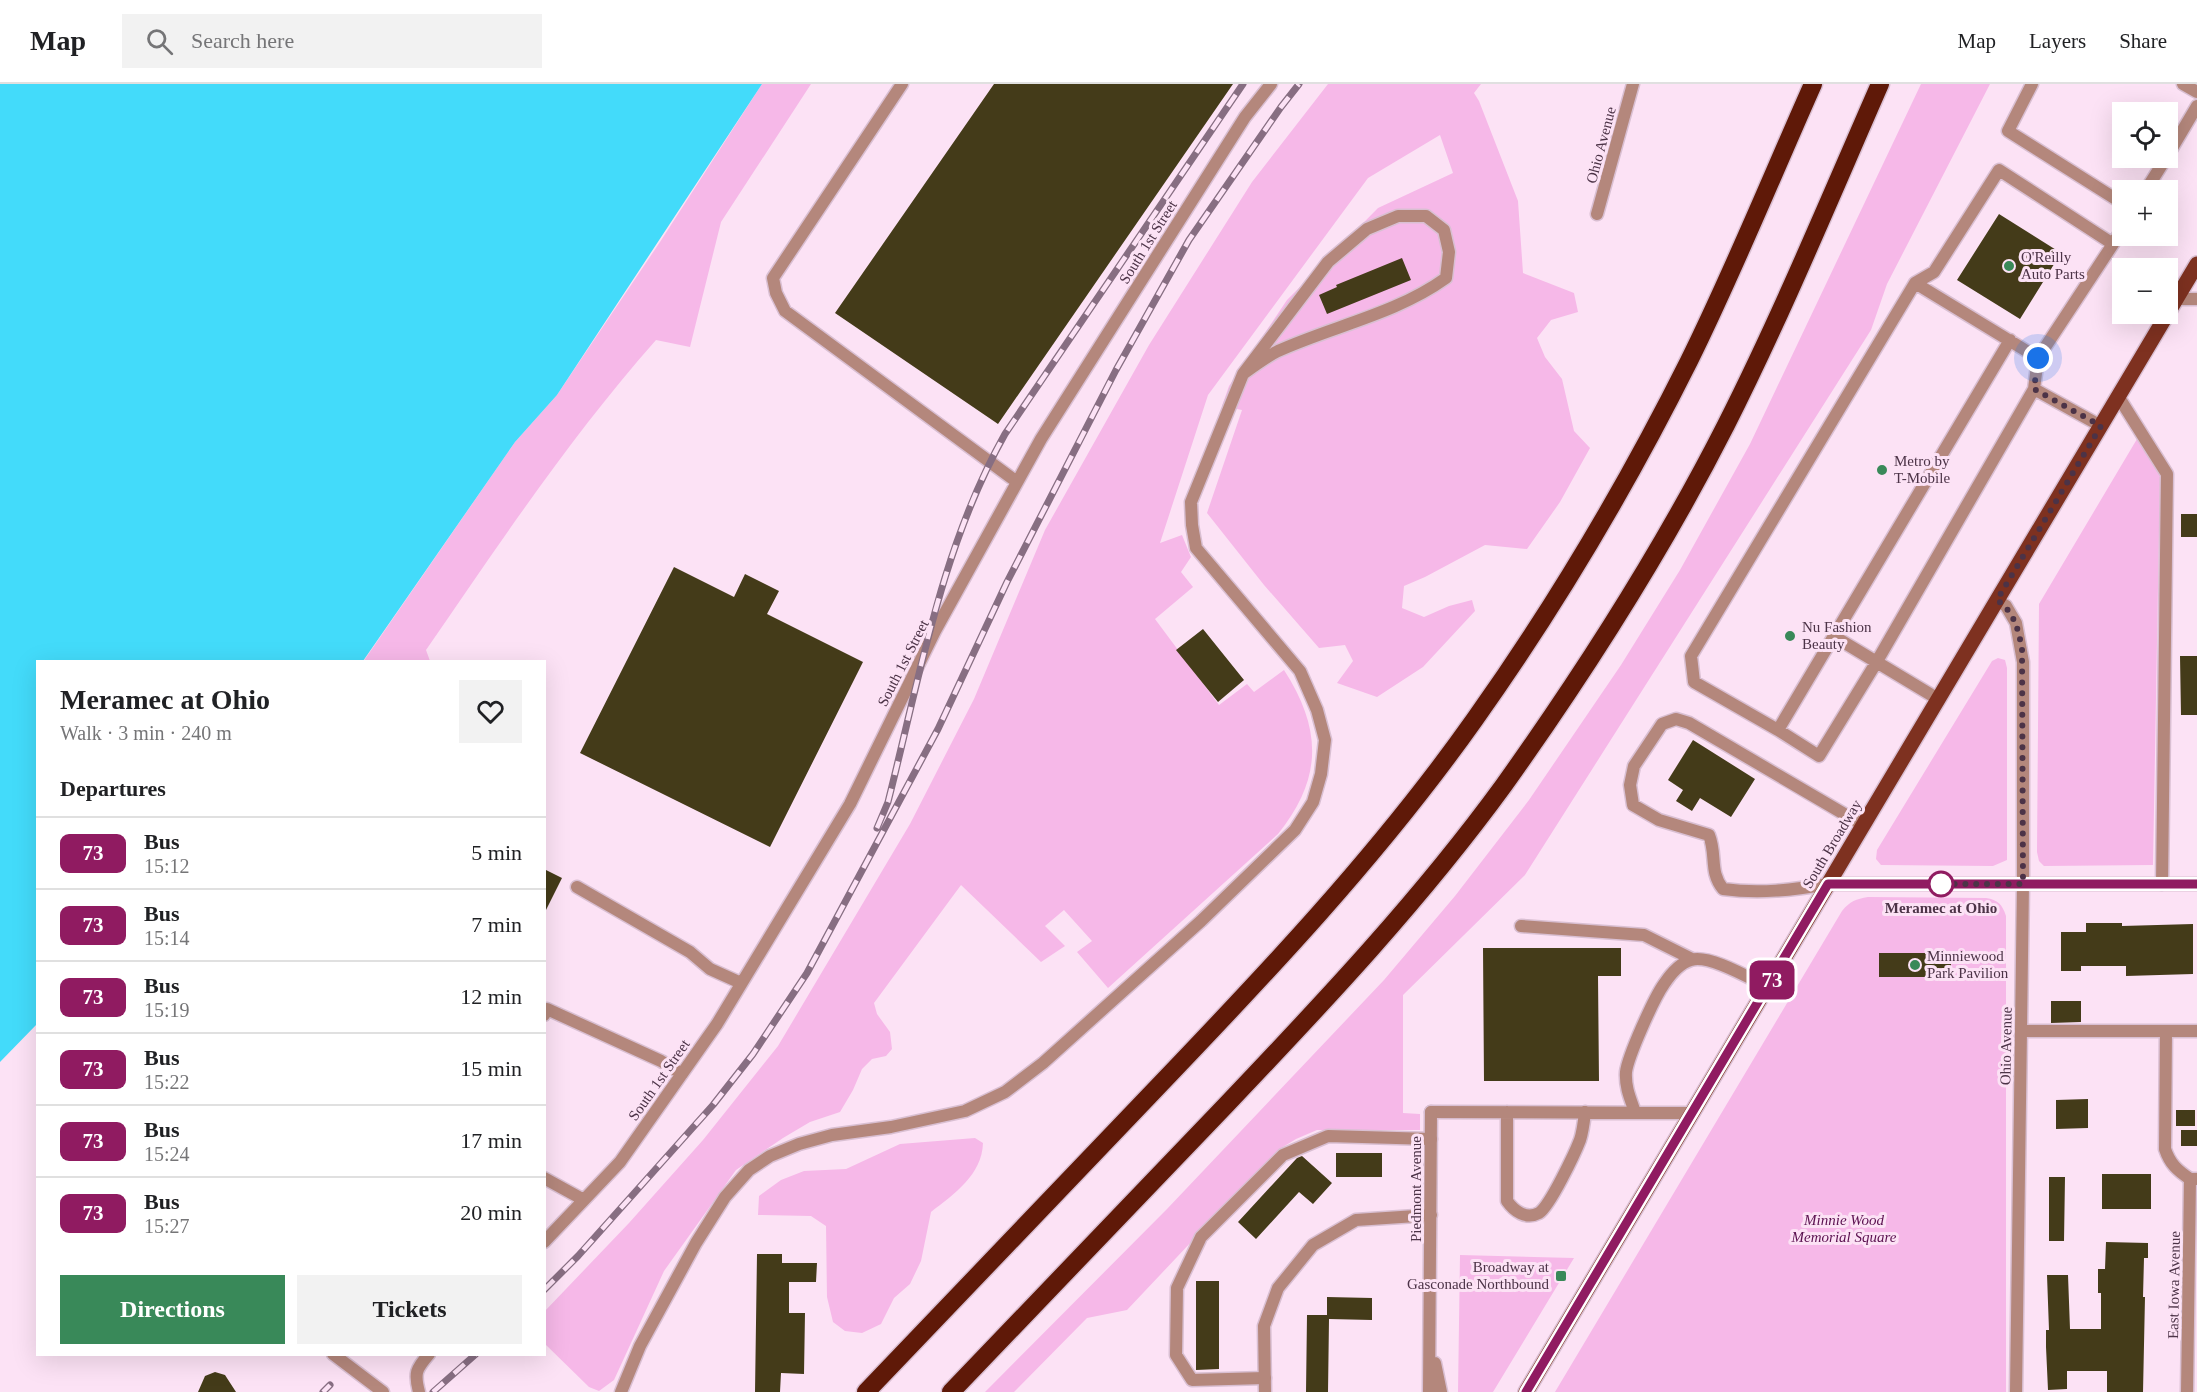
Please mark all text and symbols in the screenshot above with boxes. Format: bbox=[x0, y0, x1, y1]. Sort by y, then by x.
search box bbox=[122, 14, 542, 68]
text: Map bbox=[30, 25, 86, 56]
icon: search bbox=[143, 25, 176, 58]
text: Search here bbox=[191, 28, 294, 53]
text: Map bbox=[1958, 29, 1996, 53]
text: Layers bbox=[2029, 29, 2086, 53]
text: Share bbox=[2119, 29, 2167, 53]
map controls bbox=[2112, 102, 2178, 324]
button: locate bbox=[2112, 102, 2178, 168]
street label: Ohio Avenue bbox=[1583, 105, 1619, 185]
button: + bbox=[2112, 180, 2178, 246]
street label: South 1st Street bbox=[1116, 197, 1180, 287]
place label: O'Reilly Auto Parts bbox=[2021, 249, 2085, 282]
button: − bbox=[2112, 258, 2178, 324]
marker: O'Reilly Auto Parts bbox=[2002, 259, 2016, 273]
your location bbox=[2023, 343, 2053, 373]
place label: Metro by T-Mobile bbox=[1894, 453, 1950, 486]
marker: Metro by T-Mobile bbox=[1875, 463, 1889, 477]
street label: South 1st Street bbox=[874, 616, 932, 709]
place label: Nu Fashion Beauty bbox=[1802, 619, 1872, 652]
marker: Nu Fashion Beauty bbox=[1783, 629, 1797, 643]
button: heart bbox=[459, 680, 522, 743]
text: Meramec at Ohio bbox=[60, 684, 270, 715]
text: Walk · 3 min · 240 m bbox=[60, 722, 232, 744]
text: Departures bbox=[60, 776, 166, 801]
street label: South Broadway bbox=[1799, 796, 1865, 891]
text: Bus bbox=[144, 829, 179, 854]
text: 5 min bbox=[471, 840, 522, 865]
text: 73 bbox=[83, 841, 104, 865]
text: 15:12 bbox=[144, 855, 190, 877]
marker: Meramec at Ohio bbox=[1928, 871, 1954, 897]
place label: Meramec at Ohio bbox=[1885, 900, 1997, 916]
text: Bus bbox=[144, 901, 179, 926]
text: 7 min bbox=[471, 912, 522, 937]
text: 73 bbox=[83, 913, 104, 937]
text: 15:14 bbox=[144, 927, 190, 949]
place label: Minniewood Park Pavilion bbox=[1927, 948, 2009, 981]
marker: Minniewood Park Pavilion bbox=[1908, 958, 1922, 972]
line badge: 73 bbox=[1745, 960, 1799, 1000]
text: 73 bbox=[1762, 968, 1783, 992]
text: Bus bbox=[144, 973, 179, 998]
text: 12 min bbox=[460, 984, 522, 1009]
text: 73 bbox=[83, 985, 104, 1009]
text: 15:19 bbox=[144, 999, 190, 1021]
street label: Ohio Avenue bbox=[1997, 1006, 2015, 1085]
street label: South 1st Street bbox=[625, 1036, 693, 1124]
text: Bus bbox=[144, 1045, 179, 1070]
text: 15 min bbox=[460, 1056, 522, 1081]
text: 73 bbox=[83, 1057, 104, 1081]
text: 15:22 bbox=[144, 1071, 190, 1093]
text: Bus bbox=[144, 1117, 179, 1142]
text: 17 min bbox=[460, 1128, 522, 1153]
text: 73 bbox=[83, 1129, 104, 1153]
street label: Piedmont Avenue bbox=[1408, 1136, 1424, 1242]
text: 15:24 bbox=[144, 1143, 190, 1165]
text: Bus bbox=[144, 1189, 179, 1214]
text: 20 min bbox=[460, 1200, 522, 1225]
text: 73 bbox=[83, 1201, 104, 1225]
park label: Minnie Wood Memorial Square bbox=[1791, 1212, 1897, 1245]
text: 15:27 bbox=[144, 1215, 190, 1237]
street label: East Iowa Avenue bbox=[2165, 1231, 2183, 1339]
place label: Broadway at Gasconade Northbound bbox=[1407, 1259, 1550, 1292]
marker: Broadway at Gasconade Northbound bbox=[1554, 1269, 1568, 1283]
button: Directions bbox=[60, 1275, 285, 1344]
button: Tickets bbox=[297, 1275, 522, 1344]

